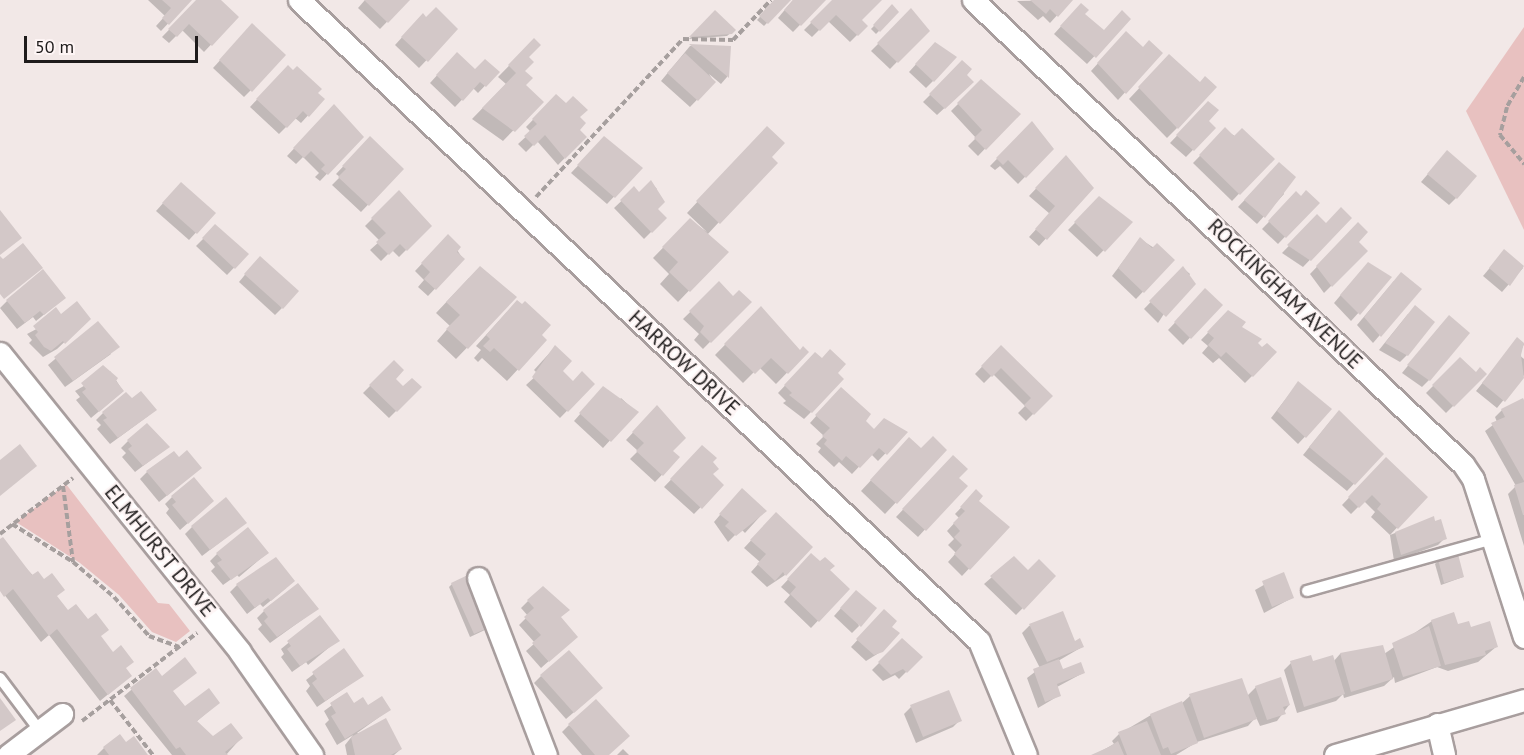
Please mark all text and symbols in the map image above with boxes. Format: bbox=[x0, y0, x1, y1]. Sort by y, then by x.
scale bar bbox=[27, 24, 201, 62]
text: 50 m bbox=[35, 35, 74, 58]
street label: ROCKINGHAM AVENUE bbox=[1202, 213, 1368, 375]
street label: HARROW DRIVE bbox=[623, 305, 745, 421]
street label: ELMHURST DRIVE bbox=[99, 480, 221, 622]

